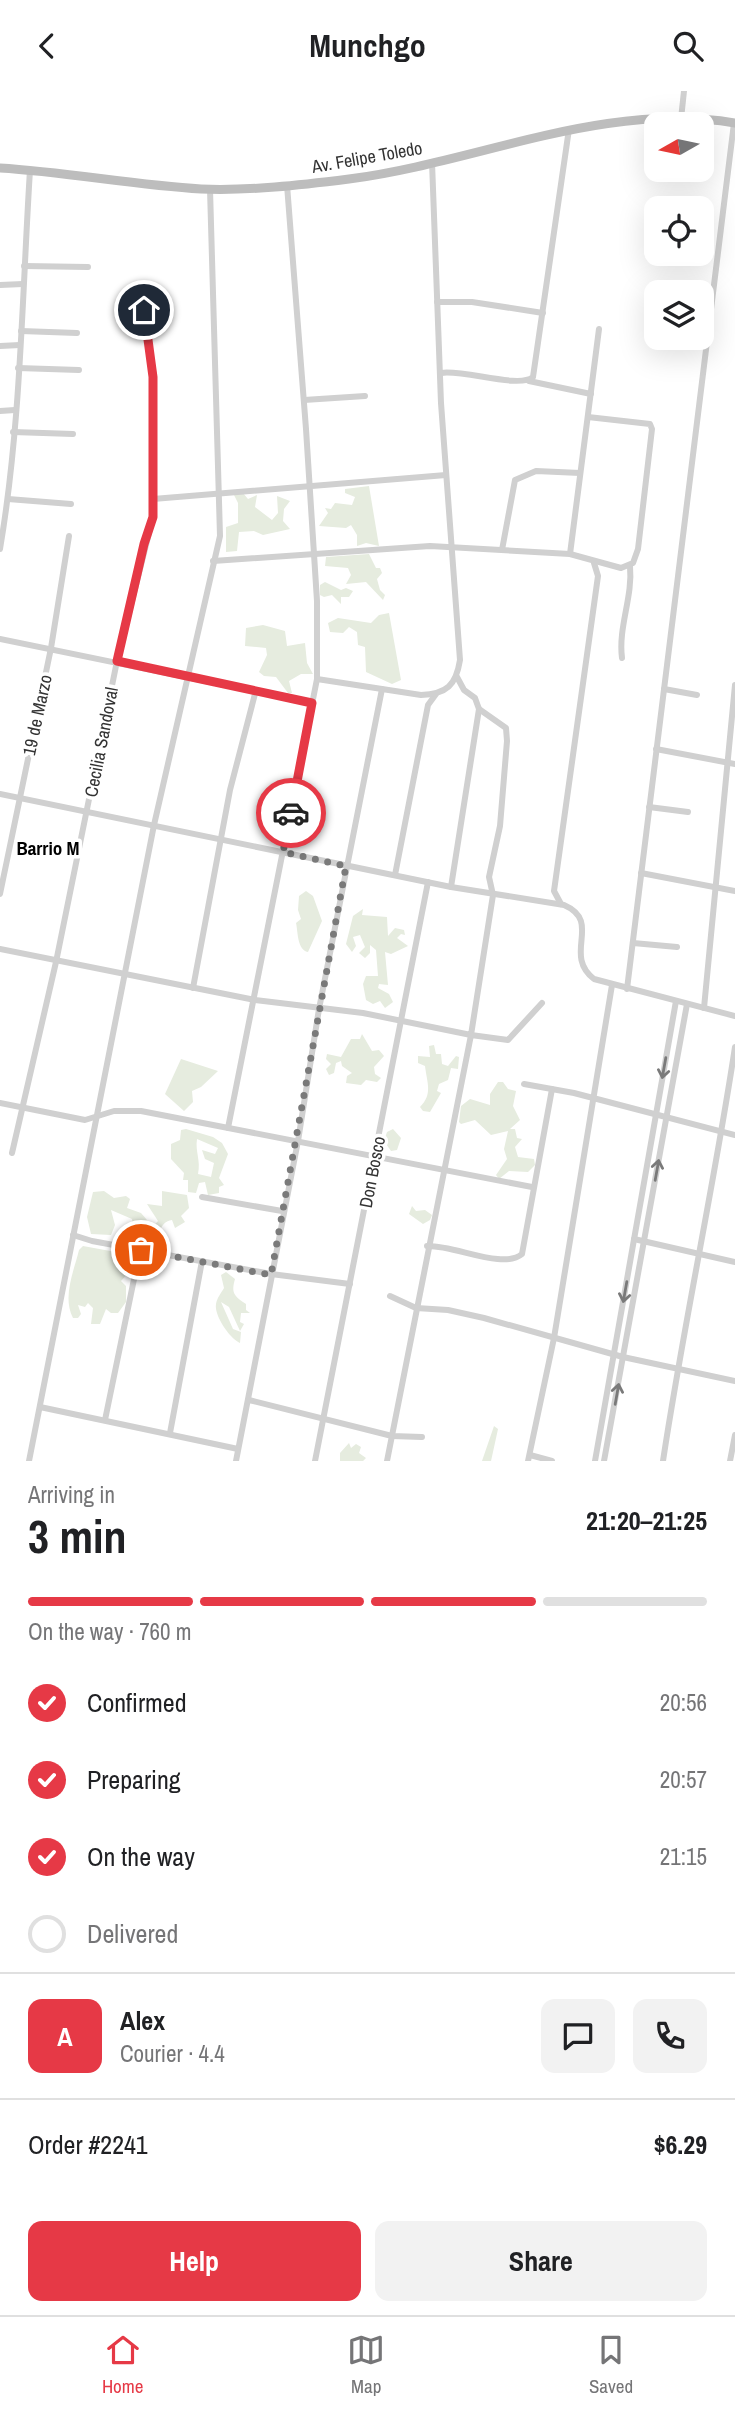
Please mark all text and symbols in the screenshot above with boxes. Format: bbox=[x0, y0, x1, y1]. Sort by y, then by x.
text: Munchgo bbox=[309, 24, 426, 67]
icon: back bbox=[28, 27, 66, 65]
icon: search bbox=[669, 27, 707, 65]
north arrow bbox=[644, 112, 714, 182]
map controls bbox=[644, 112, 714, 350]
street label: Av. Felipe Toledo bbox=[309, 135, 424, 179]
button: locate bbox=[644, 196, 714, 266]
pin bbox=[114, 280, 174, 340]
button: layers bbox=[644, 280, 714, 350]
icon: home bbox=[125, 291, 163, 329]
street label: 19 de Marzo bbox=[16, 672, 58, 758]
street label: Cecilia Sandoval bbox=[78, 685, 124, 799]
courier bbox=[256, 778, 326, 848]
icon: car bbox=[272, 794, 310, 832]
district label: Barrio M bbox=[16, 835, 80, 861]
one-way arrow bbox=[657, 1056, 670, 1079]
street label: Don Bosco bbox=[353, 1134, 391, 1210]
one-way arrow bbox=[651, 1159, 664, 1182]
pin bbox=[111, 1220, 171, 1280]
icon: bag bbox=[122, 1231, 160, 1269]
one-way arrow bbox=[618, 1280, 631, 1303]
one-way arrow bbox=[610, 1383, 624, 1406]
text: Arriving in bbox=[28, 1479, 115, 1510]
text: 21:20–21:25 bbox=[586, 1503, 707, 1538]
text: 3 min bbox=[28, 1505, 127, 1567]
text: On the way · 760 m bbox=[28, 1616, 192, 1647]
icon: check bbox=[28, 1684, 66, 1722]
text: Confirmed bbox=[87, 1685, 187, 1720]
text: 20:56 bbox=[660, 1687, 707, 1718]
icon: check bbox=[28, 1761, 66, 1799]
text: Preparing bbox=[87, 1762, 181, 1797]
text: 20:57 bbox=[660, 1764, 707, 1795]
icon: check bbox=[28, 1838, 66, 1876]
text: On the way bbox=[87, 1839, 195, 1874]
text: 21:15 bbox=[660, 1841, 707, 1872]
text: Delivered bbox=[87, 1916, 178, 1951]
button: chat bbox=[541, 1999, 615, 2073]
button: phone bbox=[633, 1999, 707, 2073]
text: Alex bbox=[120, 2003, 165, 2038]
text: A bbox=[57, 2019, 73, 2054]
text: Courier · 4.4 bbox=[120, 2038, 225, 2069]
text: Order #2241 bbox=[28, 2127, 148, 2162]
text: $6.29 bbox=[654, 2127, 707, 2162]
button: Help bbox=[28, 2221, 361, 2301]
button: Share bbox=[375, 2221, 707, 2301]
tab: Home bbox=[102, 2331, 143, 2399]
tab: Map bbox=[347, 2331, 385, 2399]
tab: Saved bbox=[589, 2331, 633, 2399]

